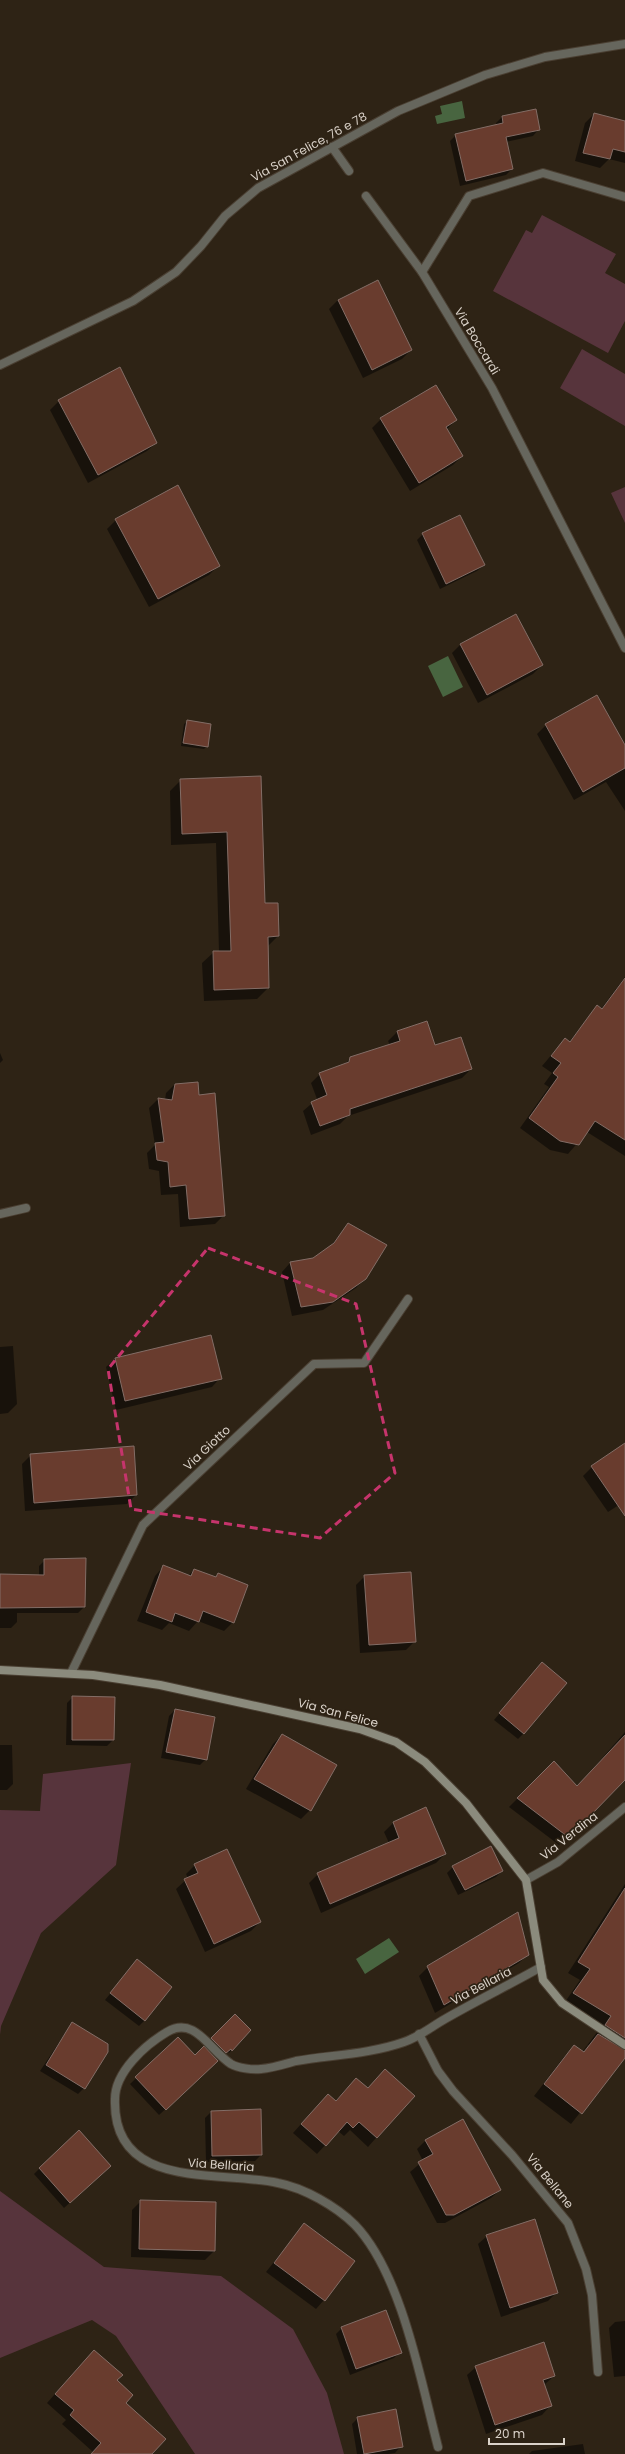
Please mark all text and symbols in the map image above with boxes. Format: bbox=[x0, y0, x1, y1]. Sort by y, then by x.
street label: Via San Felice, 76 e 78 bbox=[248, 108, 370, 186]
street label: Via Boccardi bbox=[451, 304, 504, 378]
street label: Via Giotto bbox=[179, 1421, 234, 1474]
street label: Via San Felice bbox=[296, 1694, 380, 1731]
street label: Via Verdina bbox=[536, 1808, 601, 1864]
street label: Via Bellaria bbox=[447, 1962, 514, 2009]
street label: Via Bellane bbox=[523, 2150, 578, 2212]
street label: Via Bellaria bbox=[187, 2154, 255, 2175]
scale bar bbox=[489, 2420, 564, 2446]
text: 20 m bbox=[495, 2425, 525, 2442]

